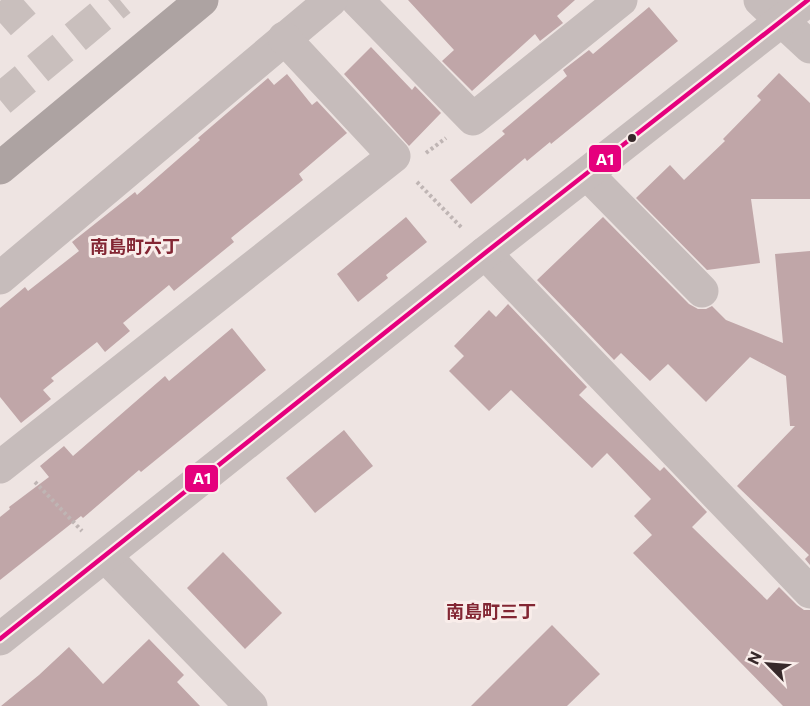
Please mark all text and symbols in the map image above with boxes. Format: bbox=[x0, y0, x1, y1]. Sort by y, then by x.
unlabelled marker bbox=[626, 132, 638, 144]
line badge: A1 bbox=[588, 144, 622, 173]
text: A1 bbox=[596, 149, 614, 168]
district label: 南島町六丁 bbox=[90, 235, 180, 257]
line badge: A1 bbox=[184, 464, 219, 493]
text: A1 bbox=[193, 468, 211, 487]
district label: 南島町三丁 bbox=[446, 600, 536, 622]
north arrow bbox=[738, 634, 798, 694]
text: N bbox=[743, 648, 765, 667]

